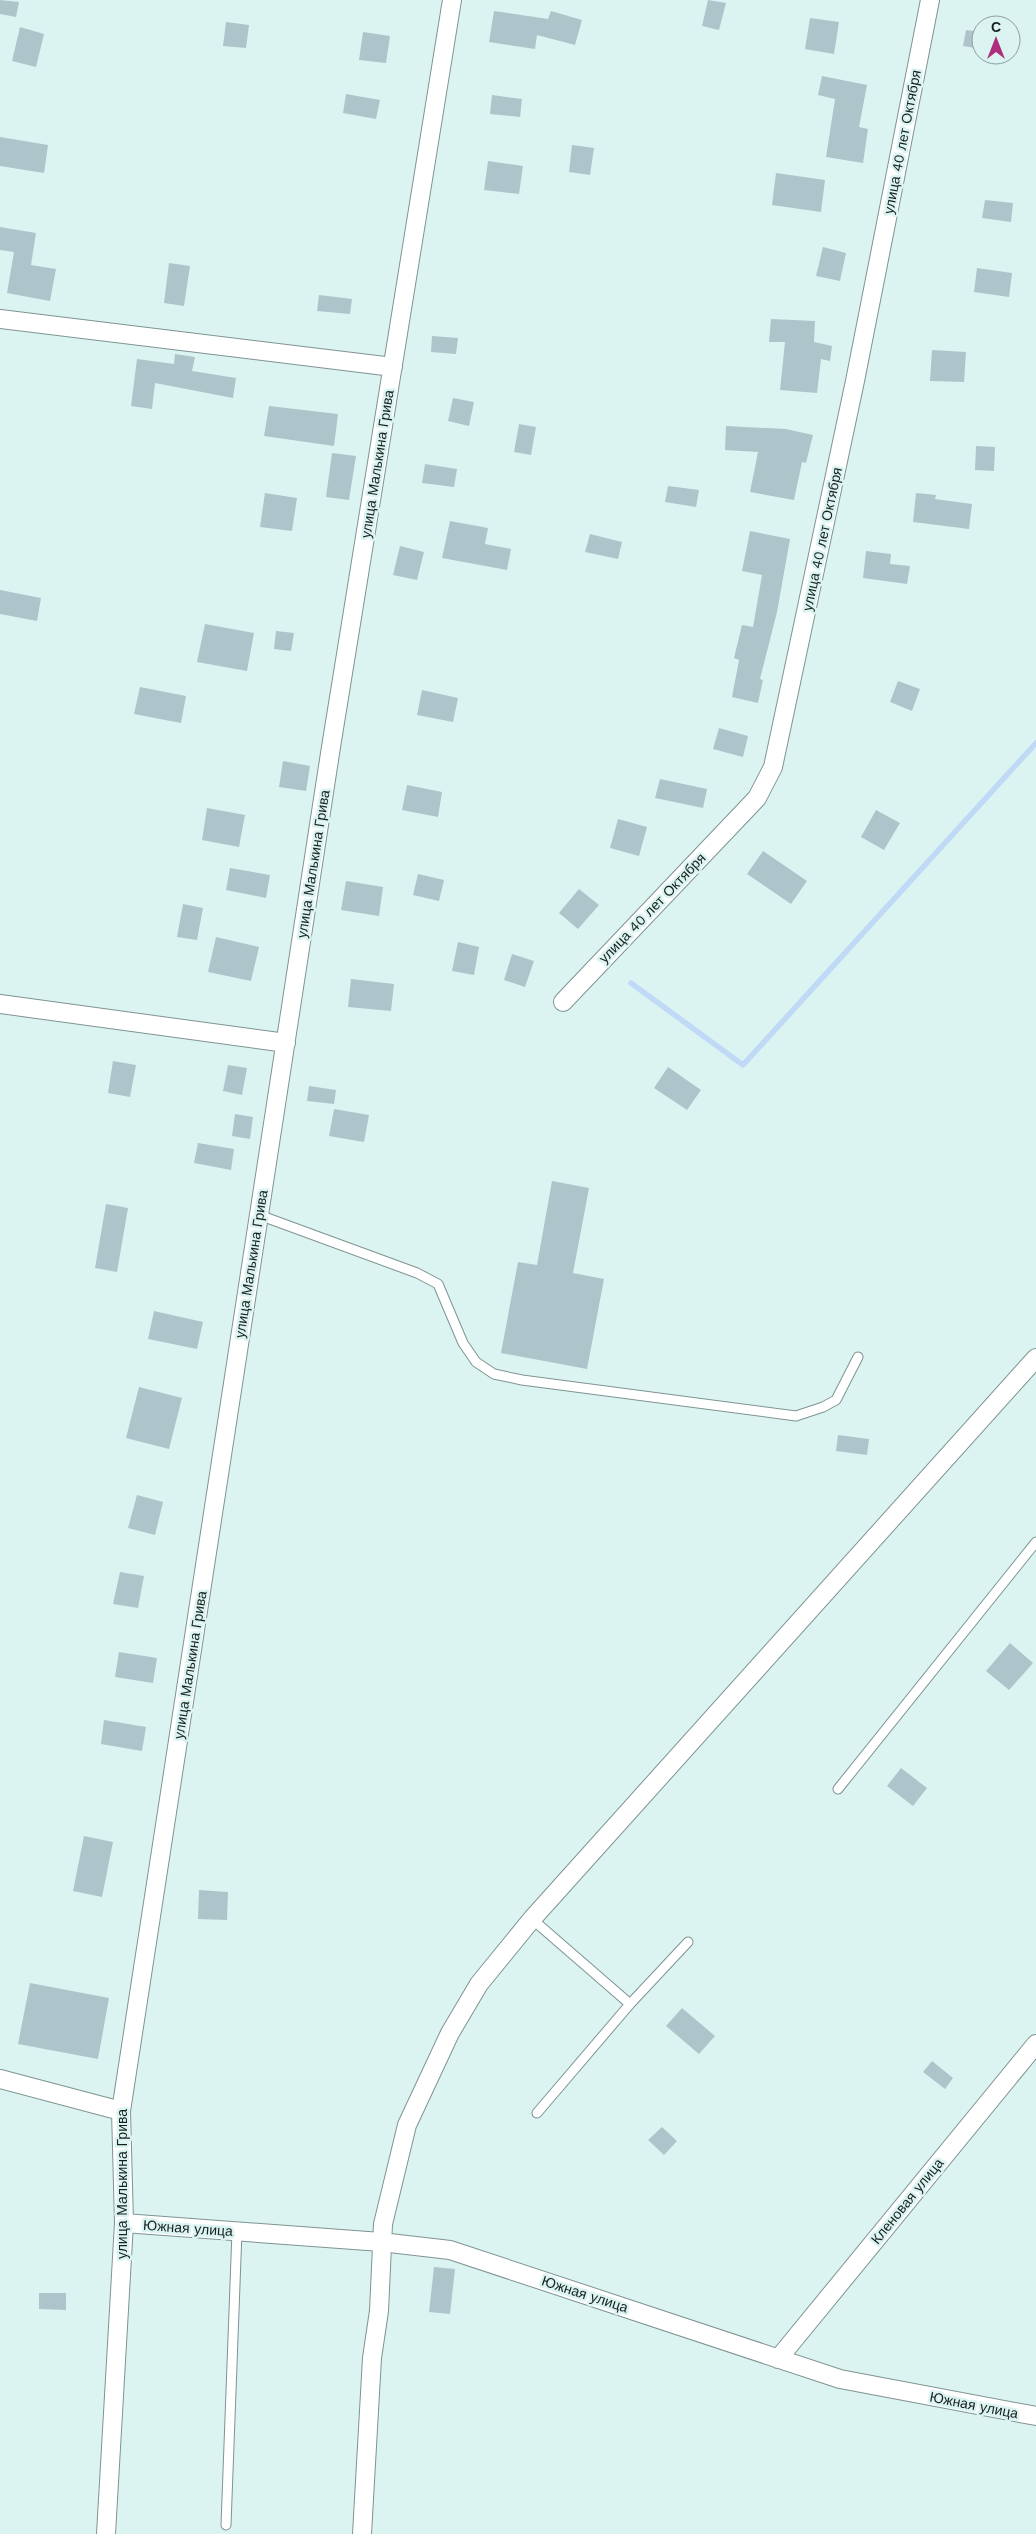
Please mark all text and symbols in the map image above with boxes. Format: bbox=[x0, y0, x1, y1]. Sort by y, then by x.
north arrow bbox=[971, 15, 1021, 65]
text: С bbox=[991, 19, 1001, 35]
street label: улица 40 лет Октября bbox=[880, 69, 924, 215]
street label: улица Малькина Грива bbox=[357, 388, 397, 539]
street label: улица 40 лет Октября bbox=[799, 466, 845, 612]
street label: улица Малькина Грива bbox=[293, 788, 333, 939]
street label: улица 40 лет Октября bbox=[595, 850, 709, 966]
street label: улица Малькина Грива bbox=[231, 1188, 271, 1339]
street label: улица Малькина Грива bbox=[170, 1589, 210, 1740]
street label: улица Малькина Грива bbox=[114, 2109, 130, 2259]
street label: Кленовая улица bbox=[868, 2155, 947, 2247]
street label: Южная улица bbox=[143, 2217, 234, 2239]
street label: Южная улица bbox=[540, 2273, 630, 2316]
street label: Южная улица bbox=[928, 2389, 1020, 2421]

